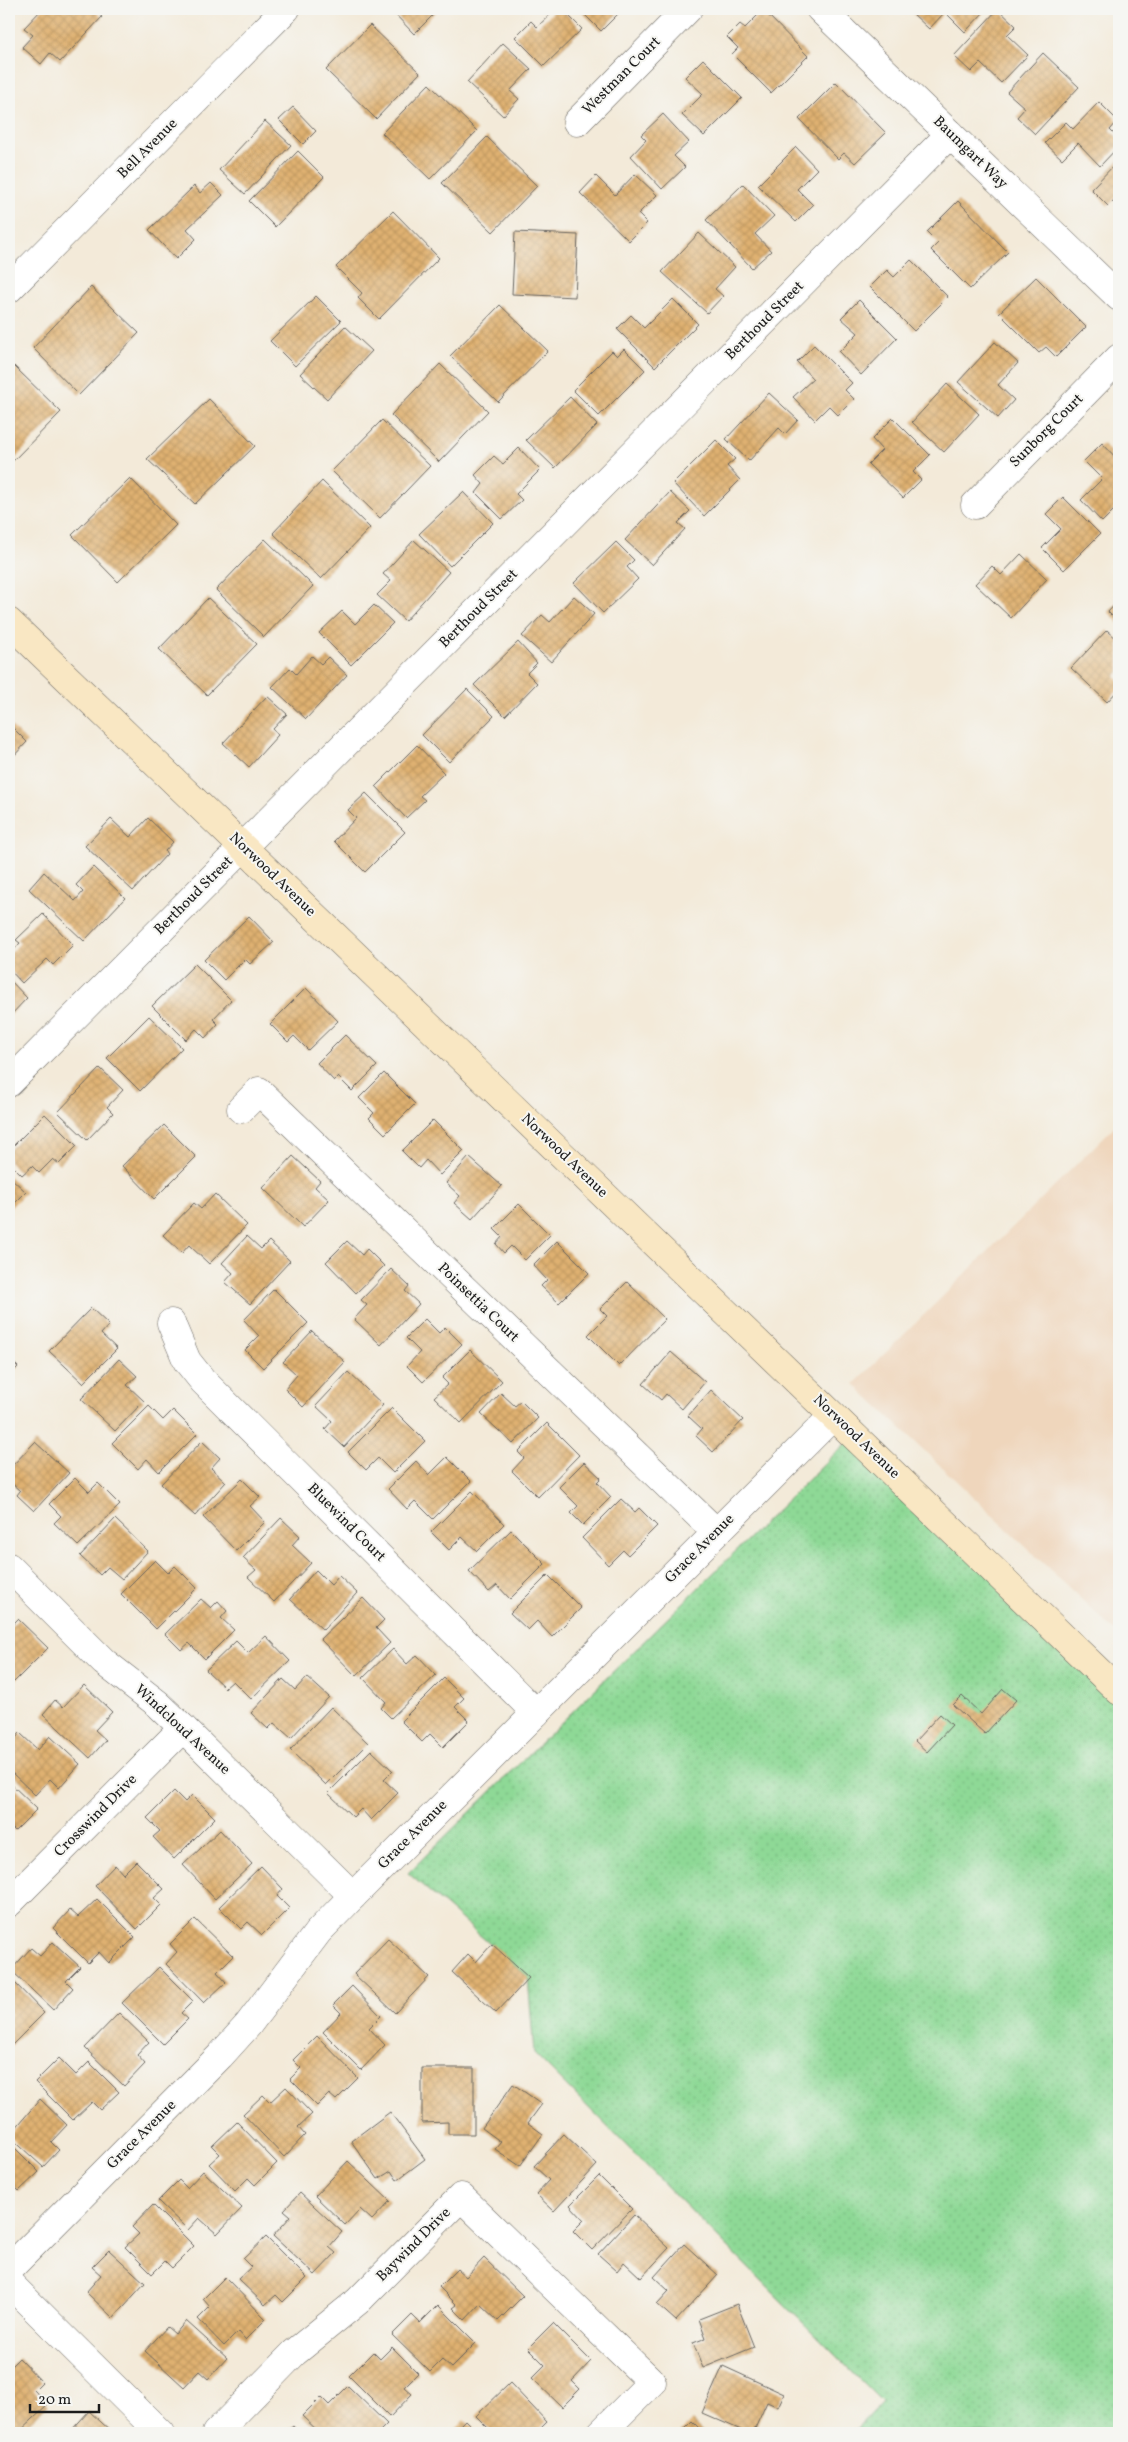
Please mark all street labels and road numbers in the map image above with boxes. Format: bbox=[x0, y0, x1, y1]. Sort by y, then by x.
street label: Westman Court bbox=[578, 32, 666, 120]
street label: Baumgart Way bbox=[928, 112, 1012, 194]
street label: Bell Avenue bbox=[113, 114, 183, 184]
street label: Berthoud Street bbox=[721, 277, 809, 365]
street label: Sunborg Court bbox=[1005, 389, 1089, 473]
street label: Berthoud Street bbox=[435, 565, 523, 653]
street label: Norwood Avenue bbox=[224, 828, 320, 922]
street label: Berthoud Street bbox=[150, 852, 238, 940]
street label: Norwood Avenue bbox=[516, 1109, 612, 1203]
street label: Poinsettia Court bbox=[432, 1258, 524, 1348]
street label: Norwood Avenue bbox=[808, 1390, 904, 1484]
street label: Bluewind Court bbox=[302, 1479, 390, 1567]
street label: Grace Avenue bbox=[661, 1510, 739, 1588]
street label: Windcloud Avenue bbox=[129, 1680, 235, 1780]
street label: Crosswind Drive bbox=[50, 1770, 142, 1862]
street label: Grace Avenue bbox=[374, 1796, 452, 1874]
street label: Grace Avenue bbox=[103, 2096, 181, 2174]
street label: Baywind Drive bbox=[372, 2203, 456, 2287]

